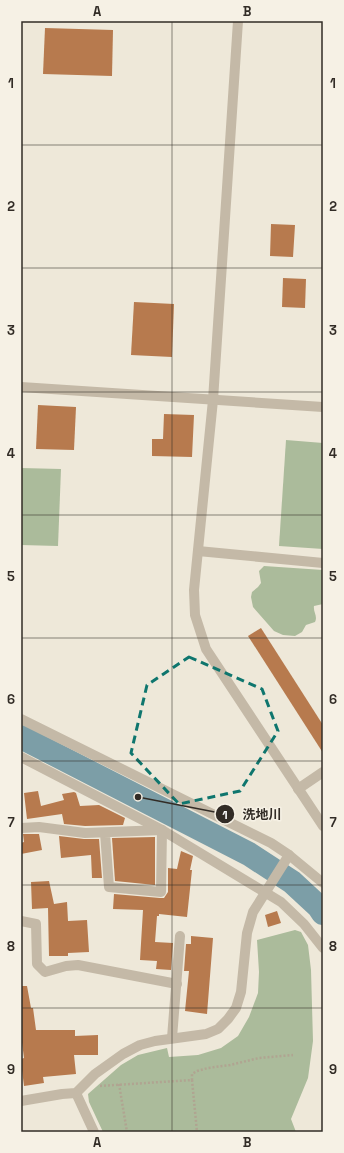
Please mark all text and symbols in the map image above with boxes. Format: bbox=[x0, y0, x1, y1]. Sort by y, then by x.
text: A bbox=[93, 3, 102, 20]
text: B bbox=[243, 3, 252, 20]
text: 1 bbox=[8, 75, 14, 92]
text: 1 bbox=[330, 75, 336, 92]
text: 2 bbox=[7, 198, 15, 215]
text: 2 bbox=[329, 198, 337, 215]
text: 3 bbox=[7, 322, 15, 339]
text: 3 bbox=[329, 322, 337, 339]
text: 4 bbox=[7, 445, 15, 462]
text: 4 bbox=[329, 445, 337, 462]
text: 5 bbox=[7, 568, 15, 585]
text: 5 bbox=[329, 568, 337, 585]
text: 6 bbox=[7, 691, 15, 708]
text: 6 bbox=[329, 691, 337, 708]
callout: 洗地川 bbox=[215, 802, 290, 827]
text: 洗地川 bbox=[242, 806, 282, 823]
text: 1 bbox=[222, 807, 228, 823]
text: 7 bbox=[7, 814, 15, 831]
text: 7 bbox=[329, 814, 337, 831]
text: 8 bbox=[7, 938, 15, 955]
text: 8 bbox=[329, 938, 337, 955]
text: 9 bbox=[7, 1061, 15, 1078]
text: 9 bbox=[329, 1061, 337, 1078]
text: A bbox=[93, 1134, 102, 1151]
text: B bbox=[243, 1134, 252, 1151]

